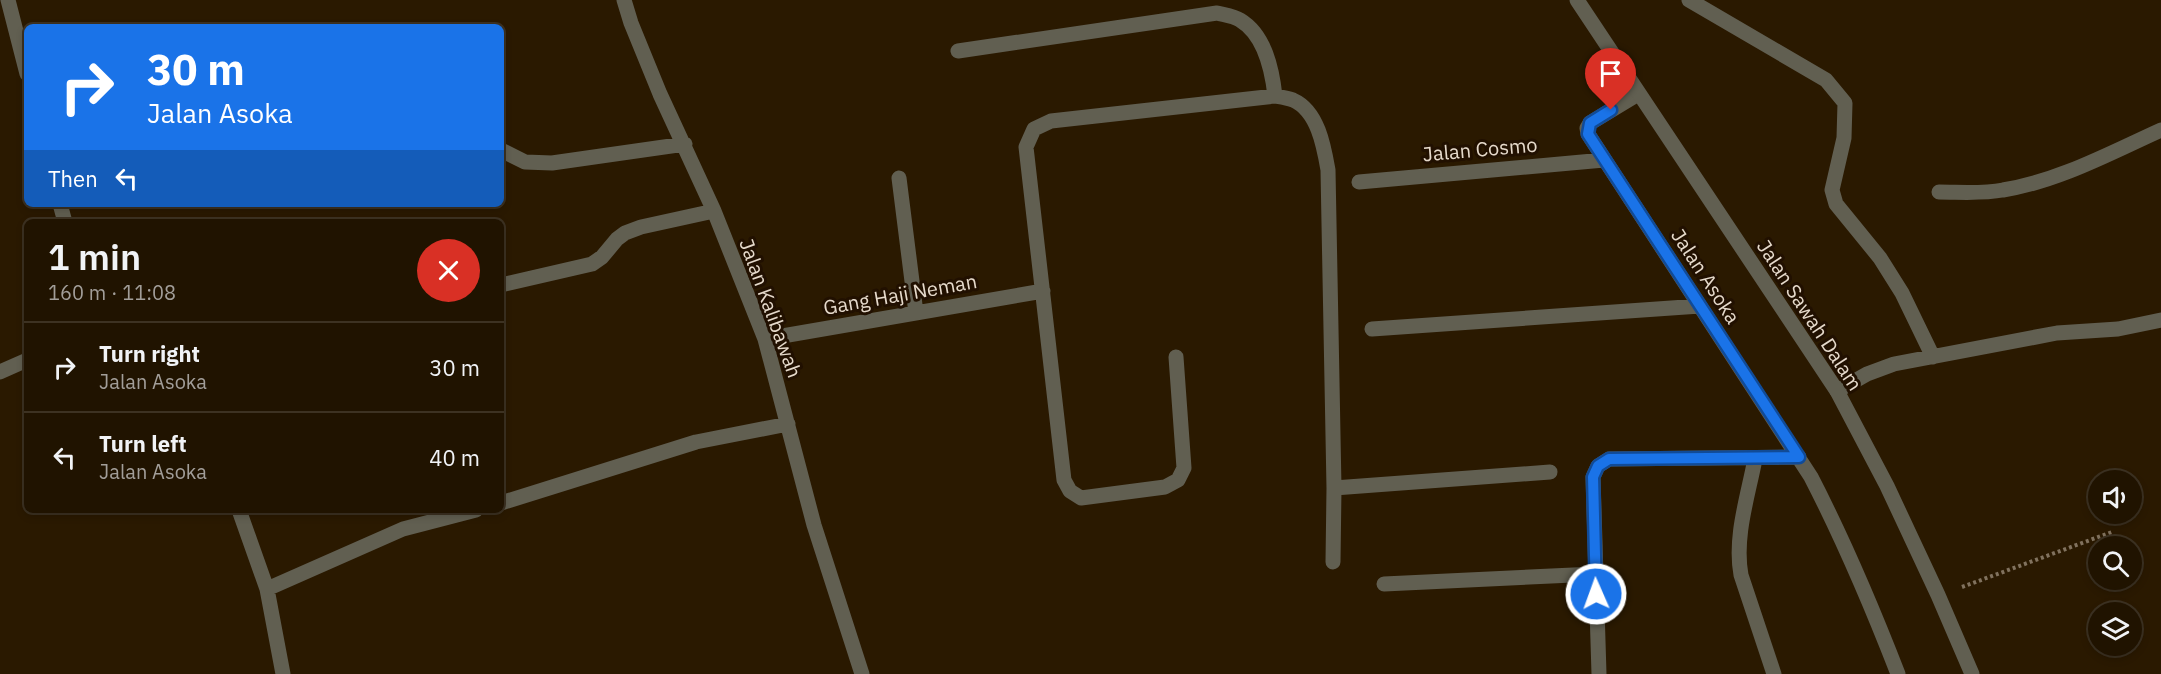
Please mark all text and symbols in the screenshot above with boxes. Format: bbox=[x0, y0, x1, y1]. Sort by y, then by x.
text: 30 m bbox=[147, 42, 245, 97]
icon: right bbox=[48, 48, 126, 126]
pin bbox=[1585, 48, 1636, 110]
icon: arrive bbox=[1594, 57, 1627, 90]
text: Jalan Asoka bbox=[147, 95, 293, 130]
street label: Jalan Cosmo bbox=[1421, 131, 1539, 167]
icon: left bbox=[110, 162, 143, 195]
text: Then bbox=[48, 164, 98, 193]
street label: Jalan Asoka bbox=[1665, 223, 1747, 329]
text: 1 min bbox=[48, 233, 141, 280]
street label: Jalan Sawah Dalam bbox=[1751, 234, 1869, 396]
street label: Jalan Kalibawah bbox=[733, 235, 809, 381]
button: close bbox=[417, 239, 480, 302]
street label: Gang Haji Neman bbox=[821, 267, 979, 321]
text: 160 m · 11:08 bbox=[48, 279, 176, 306]
text: Turn right bbox=[99, 339, 200, 368]
icon: right bbox=[48, 351, 81, 384]
text: 30 m bbox=[429, 353, 480, 382]
text: Jalan Asoka bbox=[99, 368, 207, 395]
text: Turn left bbox=[99, 429, 187, 458]
icon: left bbox=[48, 441, 81, 474]
text: 40 m bbox=[429, 443, 480, 472]
text: Jalan Asoka bbox=[99, 458, 207, 485]
map controls bbox=[2088, 470, 2142, 656]
button: sound bbox=[2088, 470, 2142, 524]
button: search bbox=[2088, 536, 2142, 590]
position arrow bbox=[1564, 562, 1628, 626]
button: layers bbox=[2088, 602, 2142, 656]

